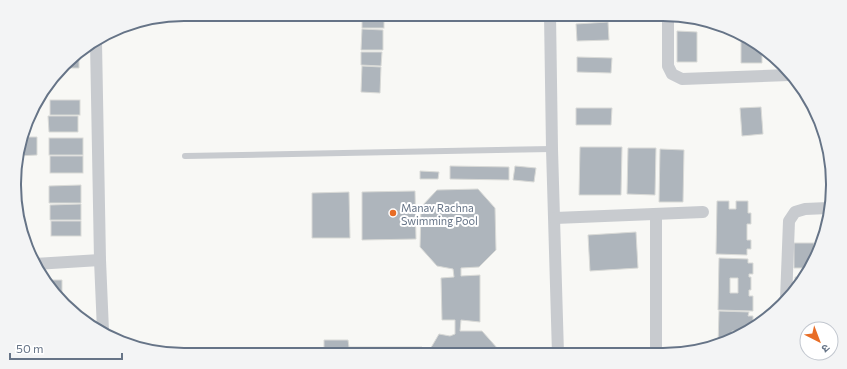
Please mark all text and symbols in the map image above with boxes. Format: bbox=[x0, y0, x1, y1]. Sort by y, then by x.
place label: Manav Rachna Swimming Pool bbox=[401, 201, 478, 227]
marker: Manav Rachna Swimming Pool bbox=[388, 208, 398, 218]
north arrow bbox=[799, 321, 839, 361]
scale bar bbox=[10, 335, 122, 361]
text: 50 m bbox=[16, 341, 44, 355]
text: उ bbox=[819, 342, 833, 356]

